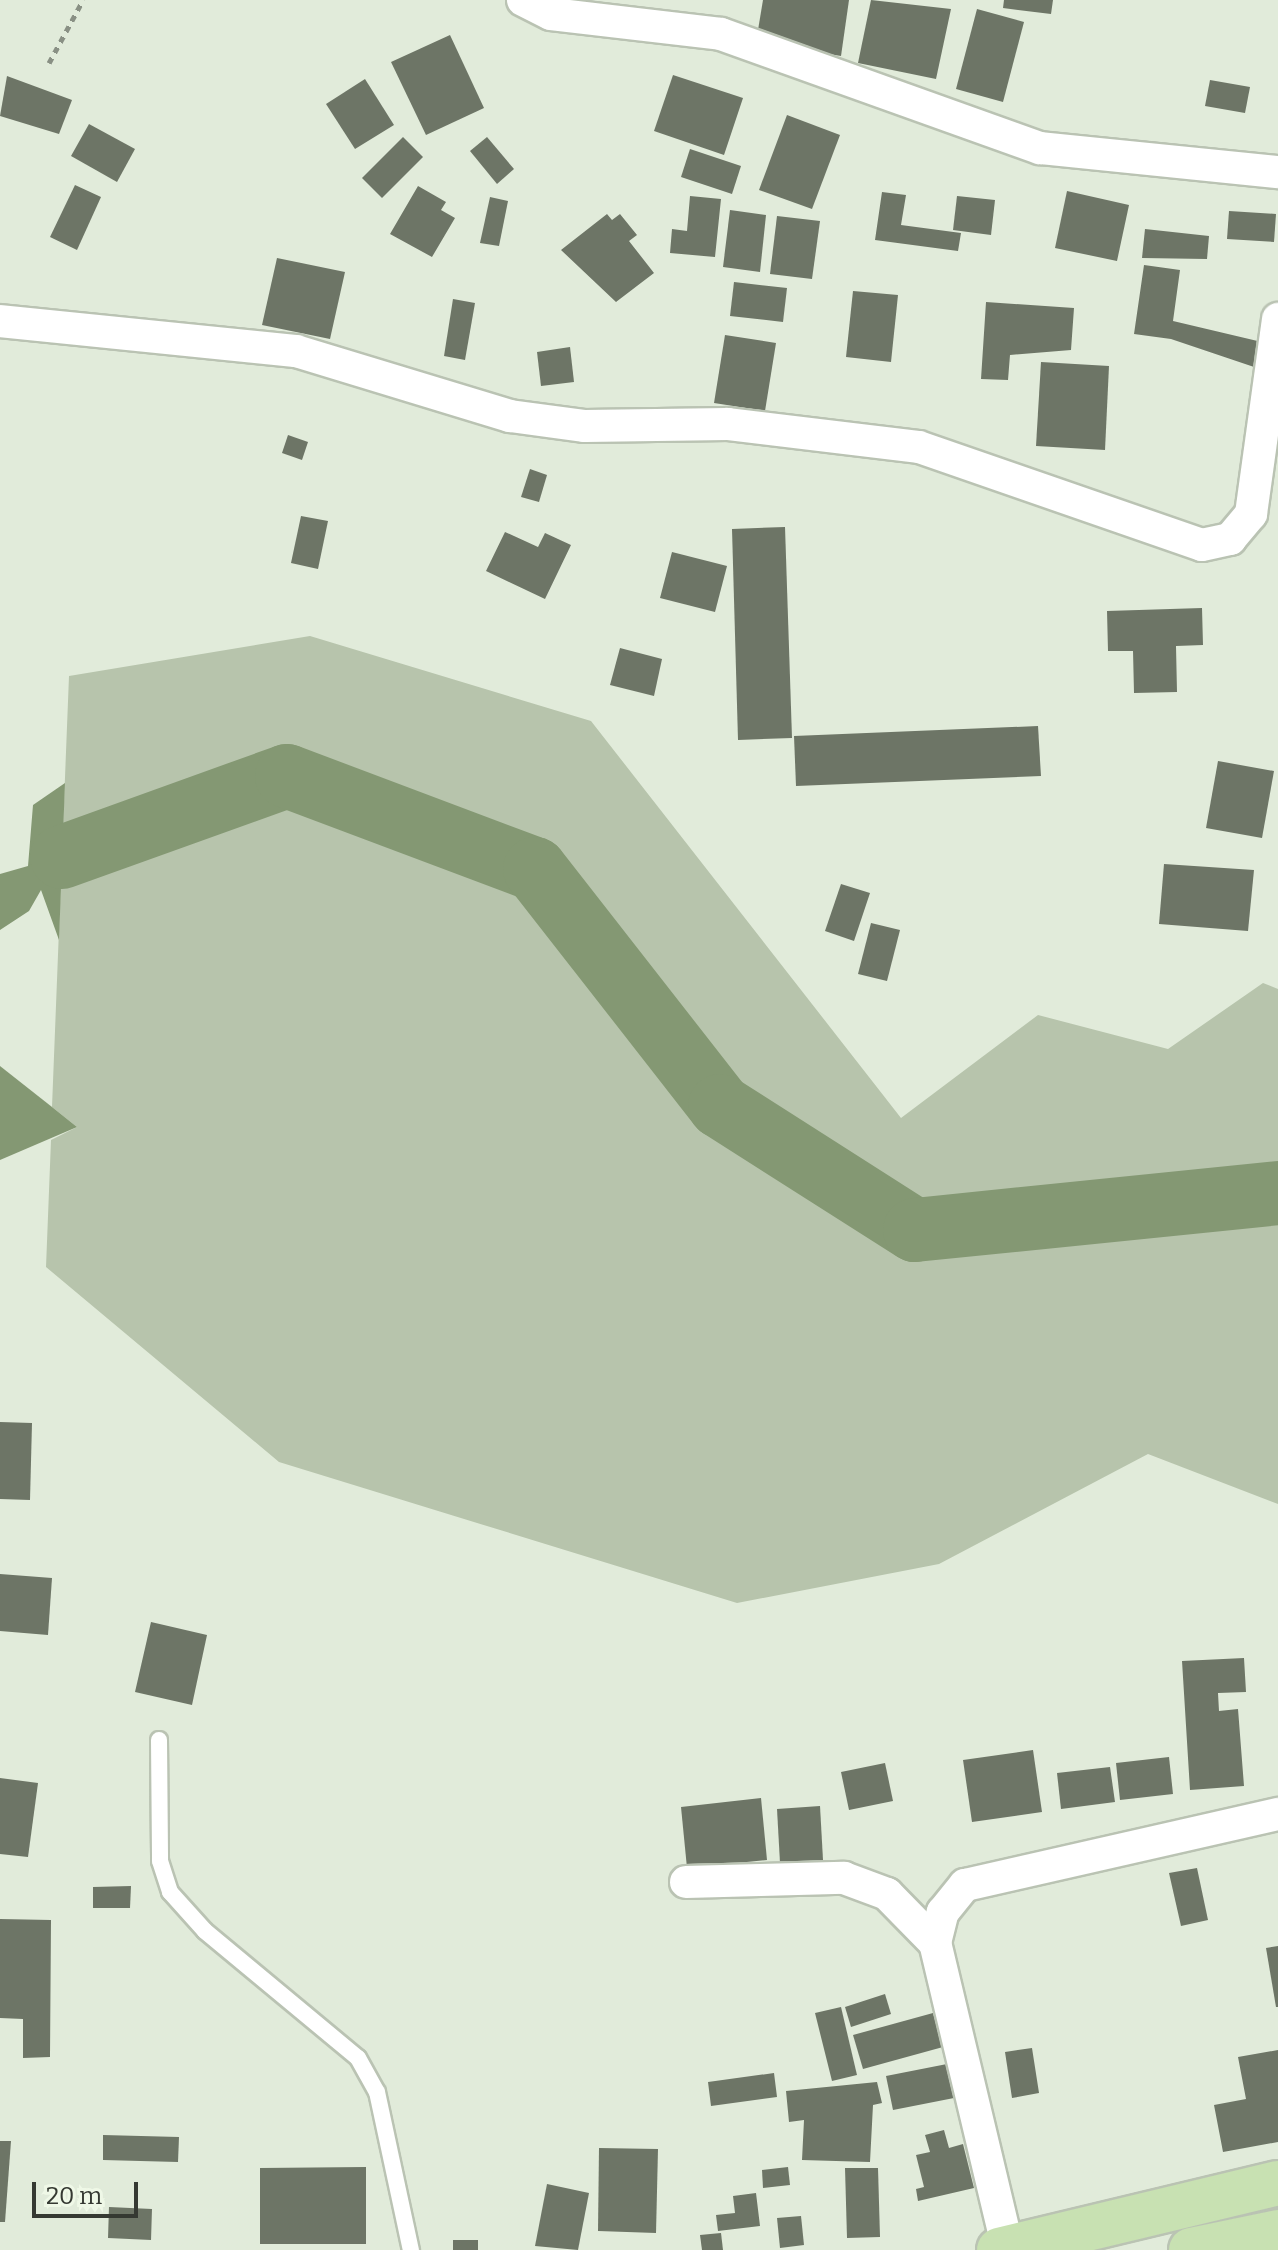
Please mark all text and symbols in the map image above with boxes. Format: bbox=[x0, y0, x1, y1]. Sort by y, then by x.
scale bar bbox=[36, 2166, 142, 2216]
text: 20 m bbox=[46, 2182, 102, 2210]

